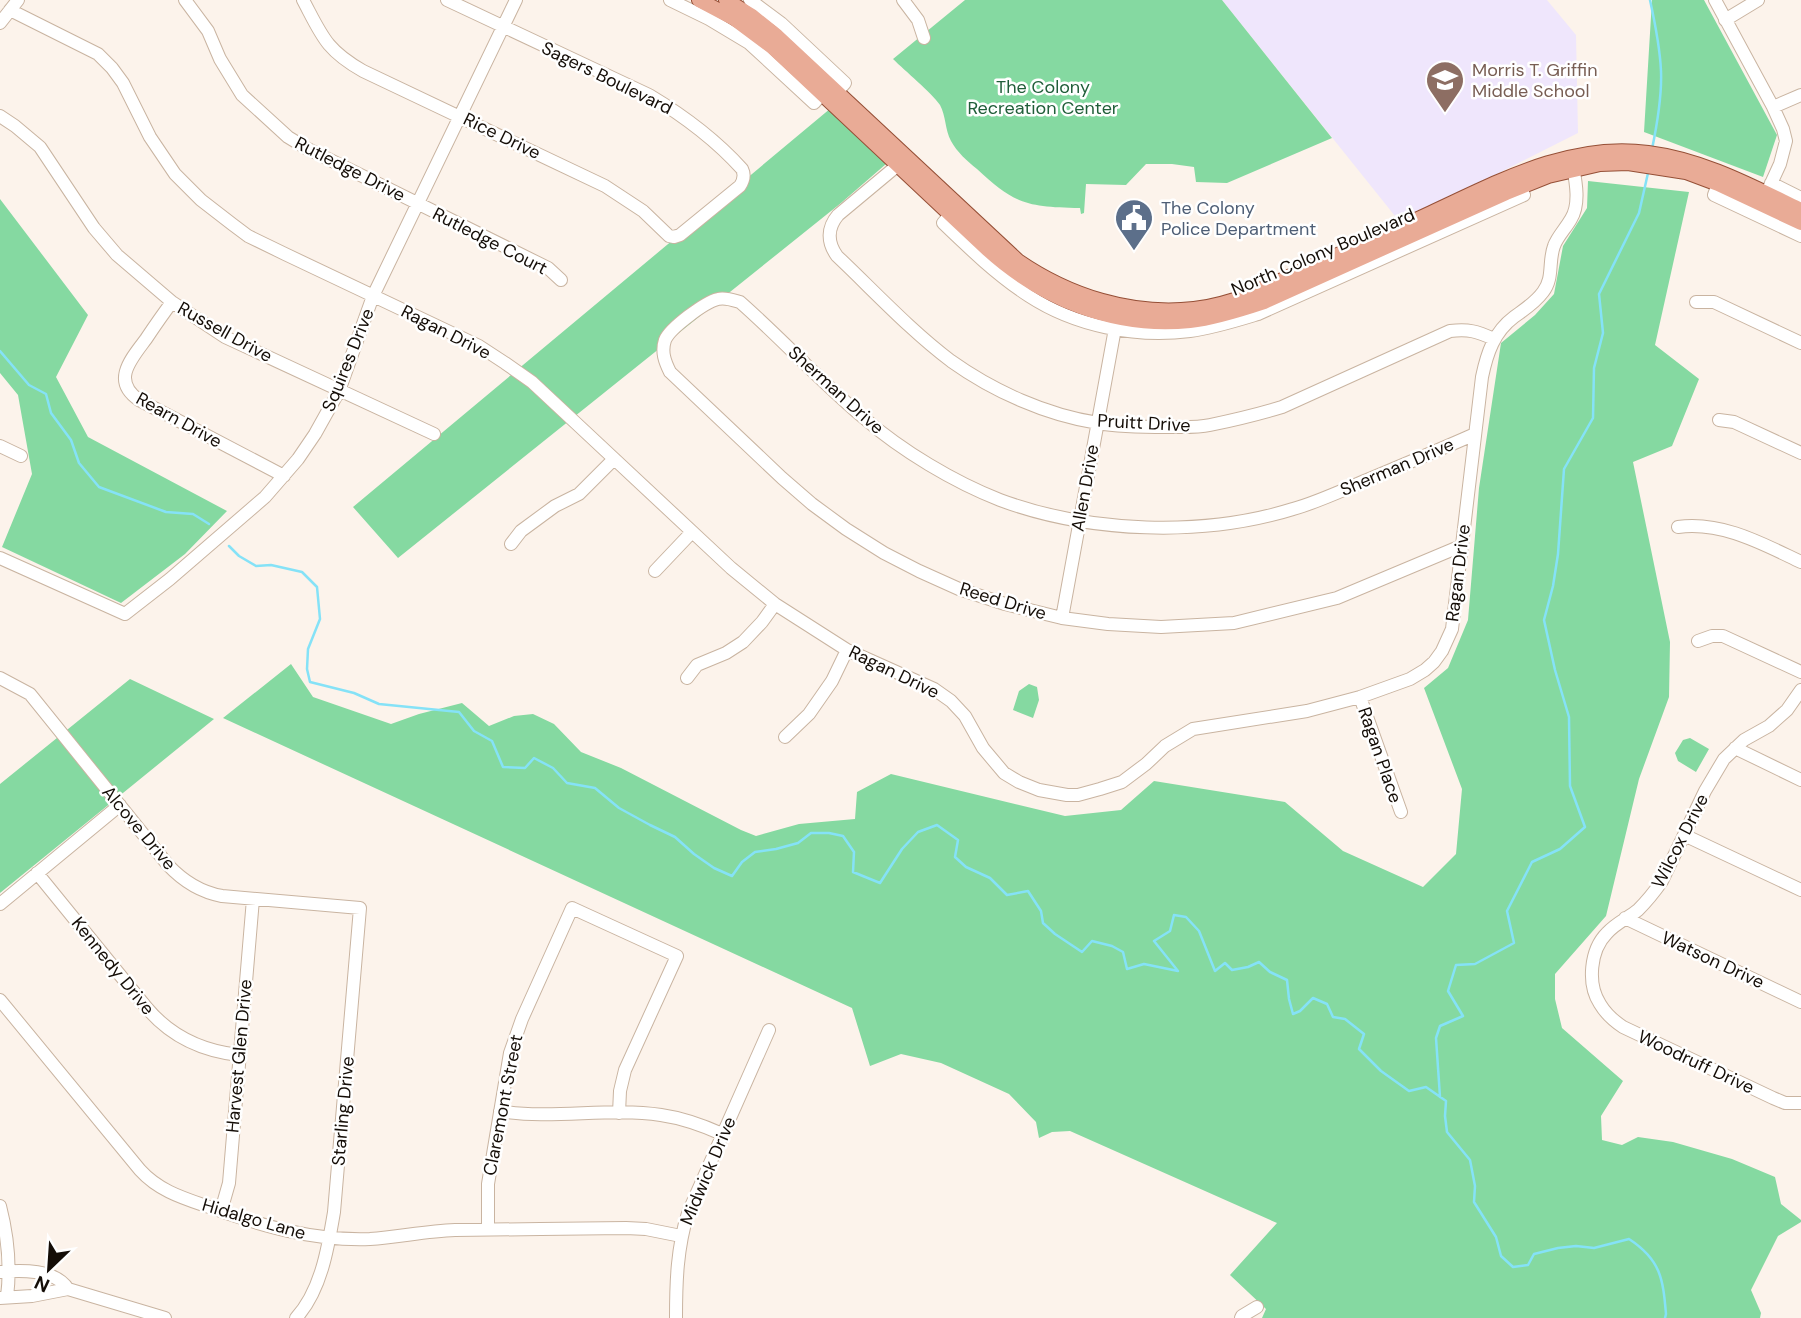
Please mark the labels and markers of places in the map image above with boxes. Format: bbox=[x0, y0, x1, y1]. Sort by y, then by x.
place label: Morris T. Griffin Middle School bbox=[1472, 58, 1598, 103]
school or university icon: Morris T. Griffin Middle School bbox=[1424, 59, 1466, 114]
place label: The Colony Police Department bbox=[1161, 196, 1316, 241]
public building icon: The Colony Police Department bbox=[1113, 197, 1155, 252]

